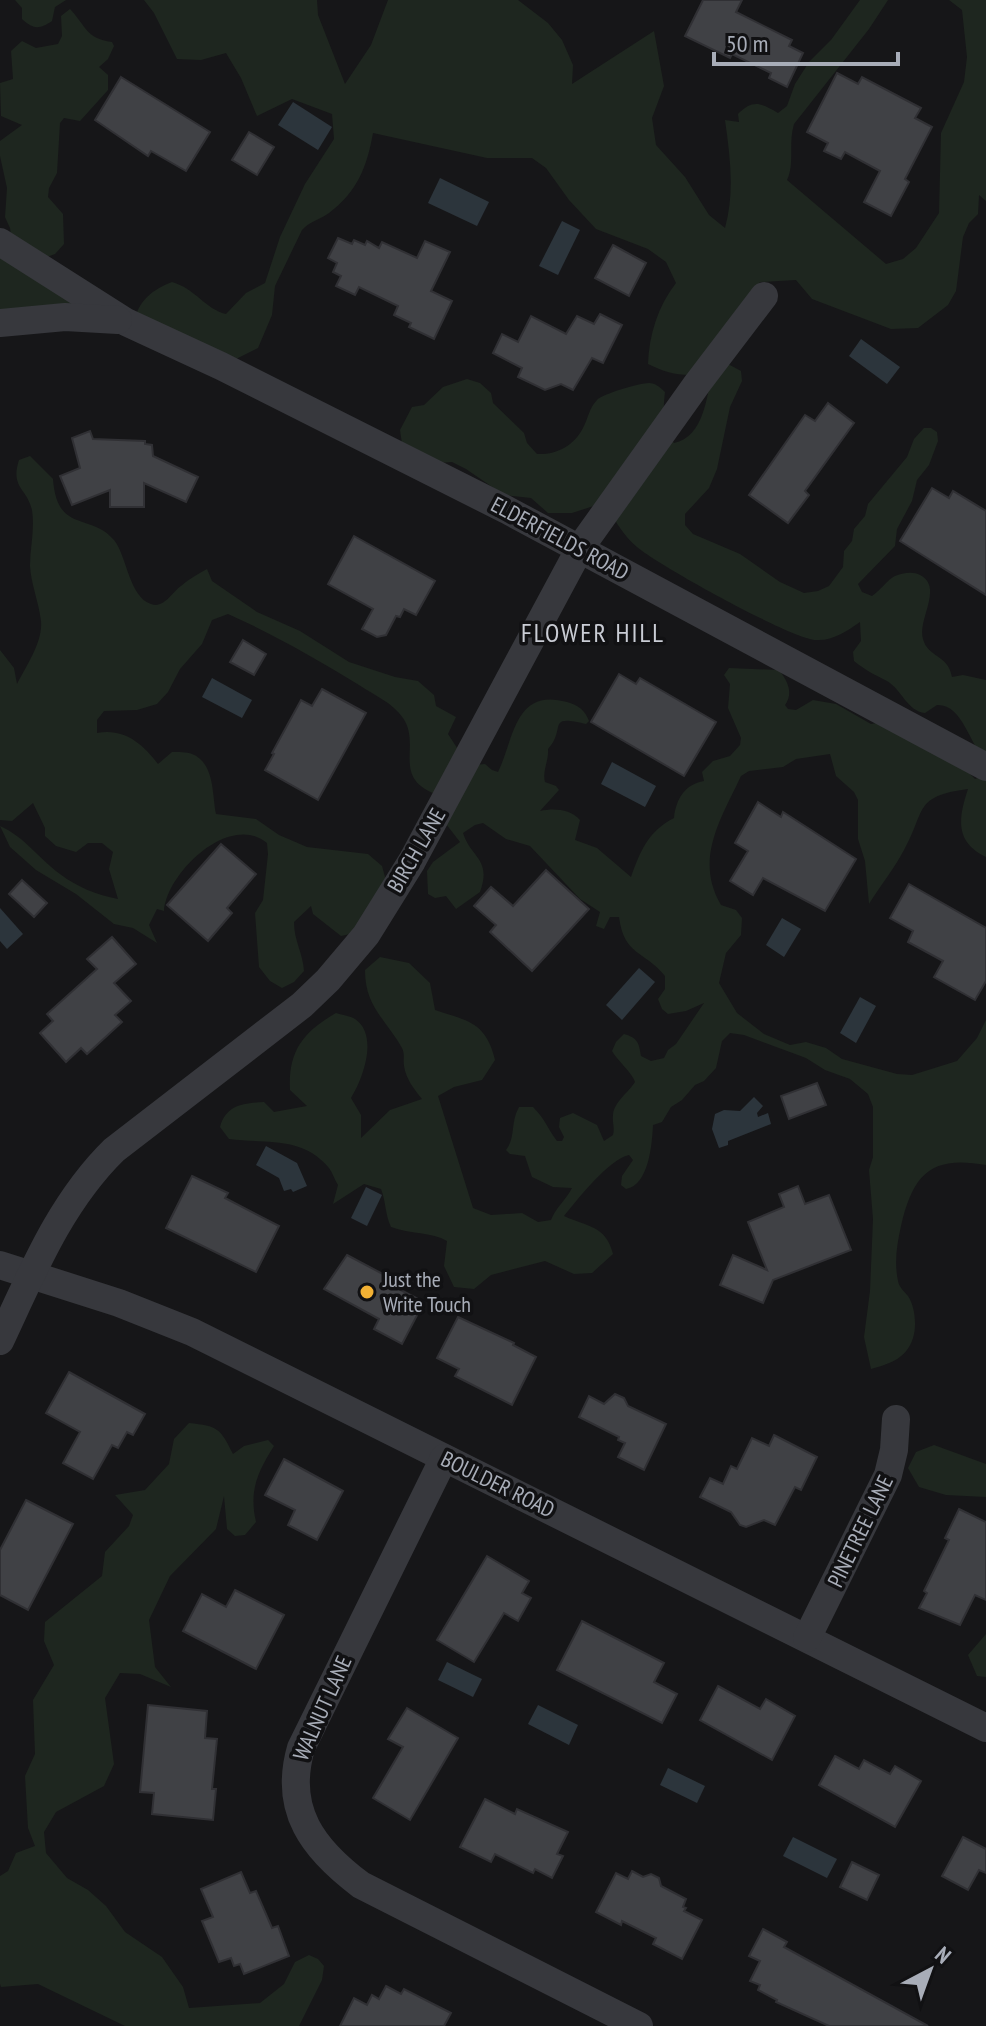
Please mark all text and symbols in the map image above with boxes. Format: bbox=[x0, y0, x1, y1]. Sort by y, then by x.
scale bar bbox=[714, 16, 898, 66]
text: 50 m bbox=[726, 28, 768, 59]
street label: ELDERFIELDS ROAD bbox=[486, 490, 634, 586]
district label: FLOWER HILL bbox=[521, 616, 665, 649]
street label: BIRCH LANE bbox=[381, 803, 451, 897]
place label: Just the Write Touch bbox=[382, 1265, 471, 1318]
marker: Just the Write Touch bbox=[358, 1283, 376, 1301]
street label: BOULDER ROAD bbox=[437, 1445, 559, 1523]
street label: PINETREE LANE bbox=[821, 1470, 899, 1592]
street label: WALNUT LANE bbox=[286, 1651, 358, 1765]
north arrow bbox=[890, 1930, 970, 2010]
text: N bbox=[929, 1940, 957, 1969]

